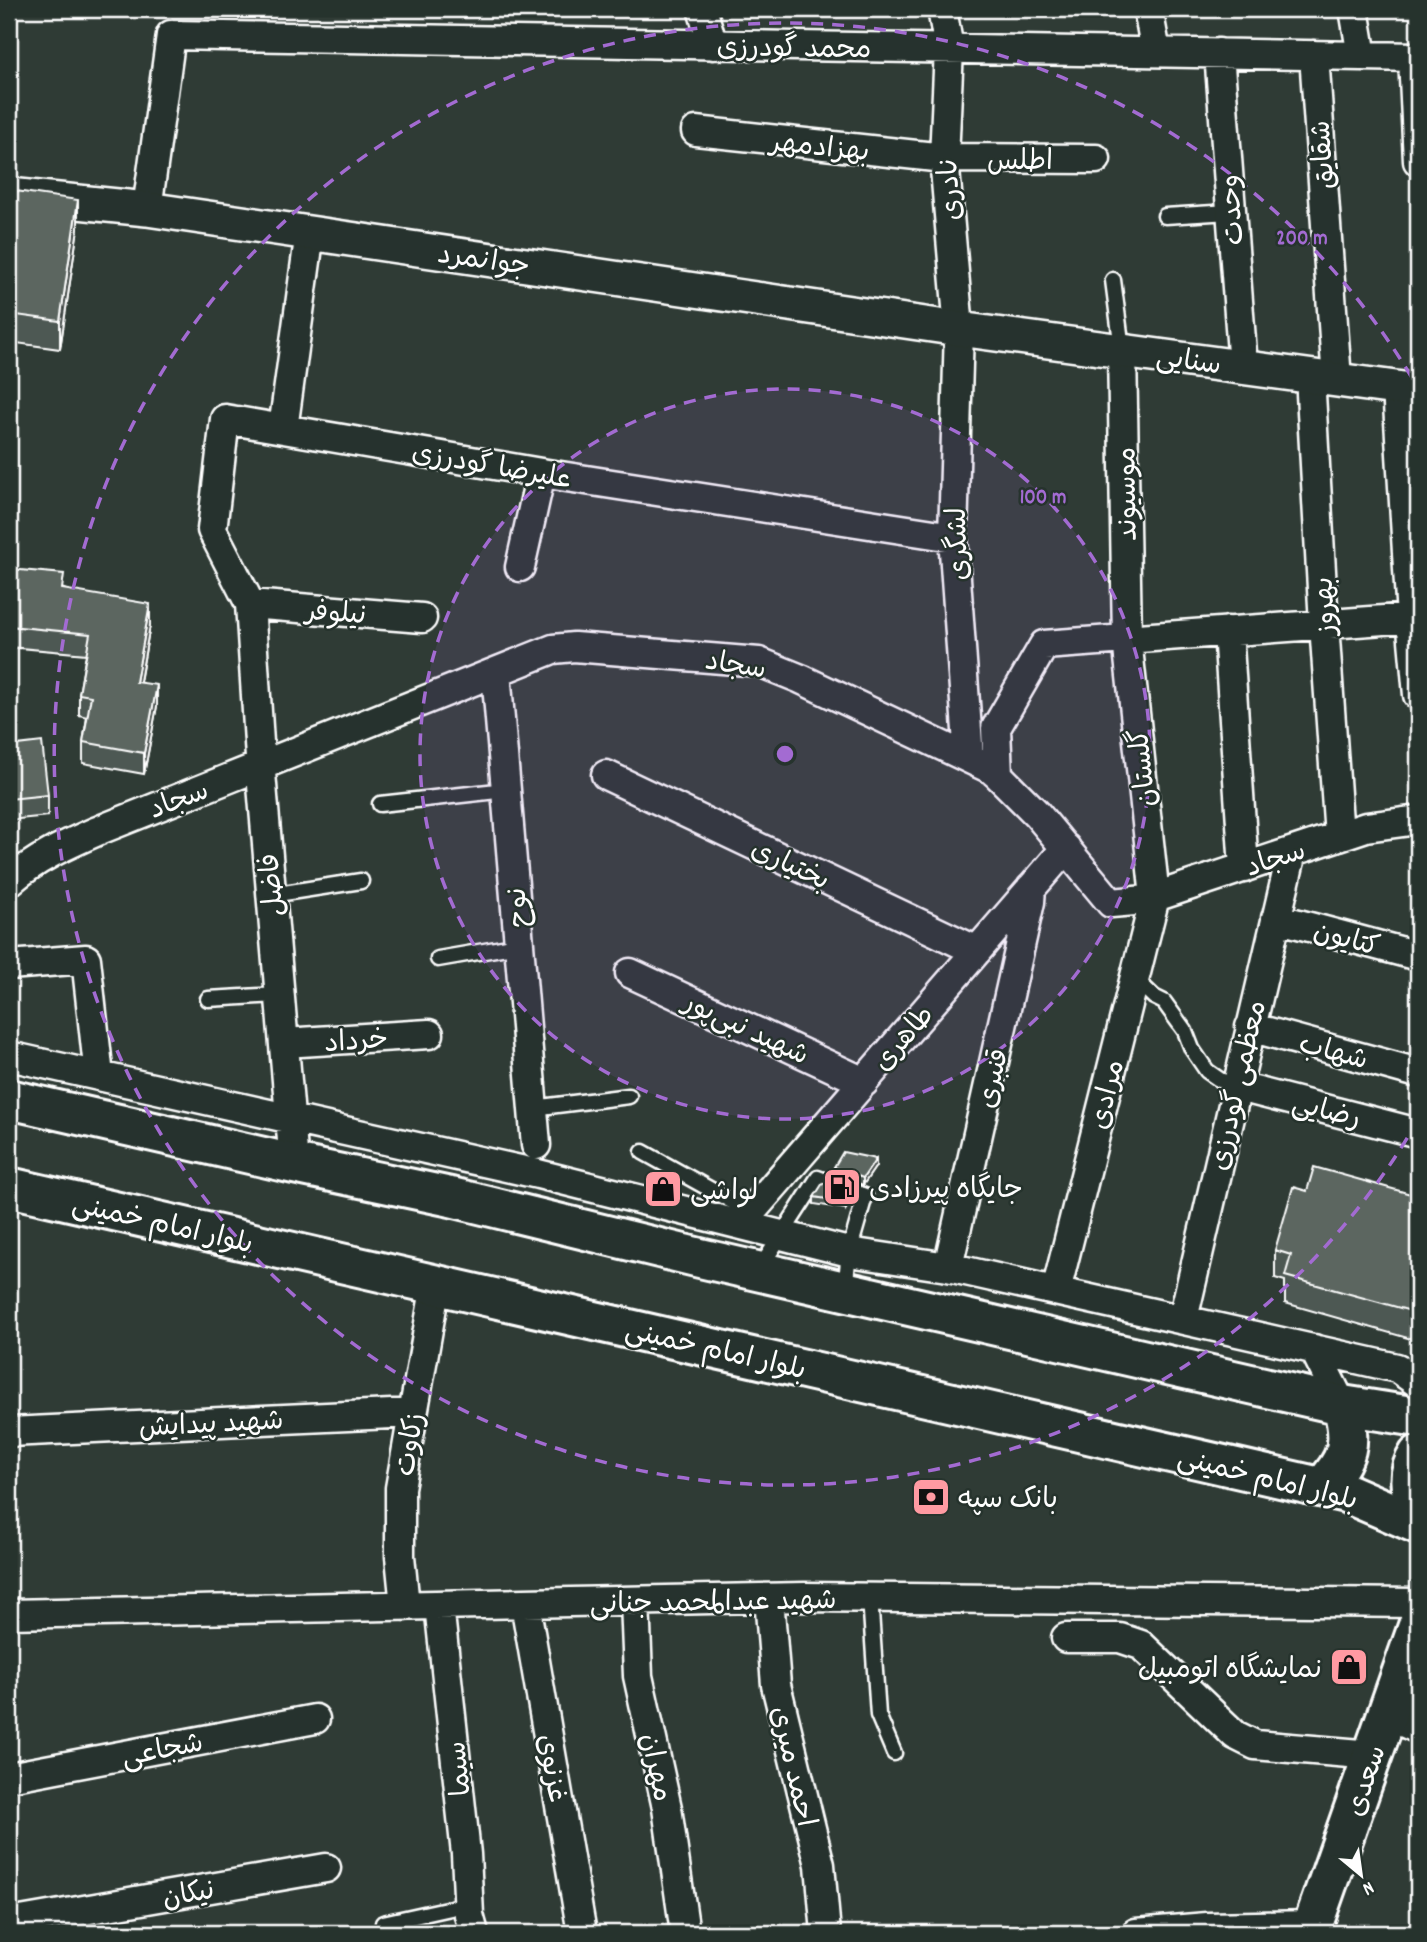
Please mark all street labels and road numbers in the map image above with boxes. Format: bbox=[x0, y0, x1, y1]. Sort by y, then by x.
street label: محمد گودرزی bbox=[716, 29, 872, 72]
street label: شقایق bbox=[1304, 119, 1348, 190]
street label: بهزادمهر bbox=[766, 125, 871, 175]
street label: اطلس bbox=[987, 144, 1053, 184]
street label: نادری bbox=[931, 156, 975, 222]
street label: وحدت bbox=[1213, 173, 1257, 246]
street label: جوانمرد bbox=[435, 237, 532, 289]
street label: سنایی bbox=[1153, 340, 1223, 388]
street label: علیرضا گودرزی bbox=[408, 434, 574, 503]
street label: موسیوند bbox=[1109, 446, 1151, 541]
street label: لشگری bbox=[939, 506, 982, 581]
street label: بهروز bbox=[1306, 576, 1350, 638]
street label: نیلوفر bbox=[302, 594, 367, 638]
street label: سجاد bbox=[702, 643, 769, 692]
street label: گلستان bbox=[1121, 726, 1170, 809]
street label: سجاد bbox=[144, 773, 216, 832]
street label: بختیاری bbox=[743, 832, 835, 903]
street label: سجاد bbox=[1241, 833, 1312, 890]
street label: فاضل bbox=[252, 851, 298, 918]
street label: نوح bbox=[499, 885, 543, 930]
street label: کتایون bbox=[1308, 914, 1383, 970]
street label: شهید نبی‌پور bbox=[674, 984, 814, 1078]
street label: معظمی گودرزی bbox=[1201, 997, 1280, 1175]
street label: طاهری bbox=[866, 998, 946, 1082]
street label: خرداد bbox=[323, 1022, 390, 1066]
street label: شهاب bbox=[1294, 1026, 1372, 1083]
street label: قنبری bbox=[970, 1045, 1022, 1113]
street label: مرادی bbox=[1082, 1056, 1138, 1134]
street label: رضایی bbox=[1287, 1086, 1364, 1142]
street label: بلوار امام خمینی bbox=[68, 1187, 256, 1267]
street label: بلوار امام خمینی bbox=[621, 1313, 809, 1393]
street label: شهید پیدایش bbox=[138, 1403, 285, 1451]
street label: زکاوت bbox=[388, 1410, 438, 1480]
street label: بلوار امام خمینی bbox=[1172, 1440, 1361, 1524]
street label: شهید عبدالمحمد جنانی bbox=[589, 1583, 837, 1627]
street label: احمد میری bbox=[757, 1703, 823, 1831]
street label: شجاعی bbox=[119, 1725, 207, 1780]
street label: مهران bbox=[626, 1730, 680, 1806]
street label: غزنوی bbox=[523, 1732, 575, 1806]
street label: سیما bbox=[439, 1739, 485, 1798]
street label: سعدی bbox=[1338, 1741, 1400, 1823]
street label: نیکان bbox=[160, 1873, 218, 1921]

